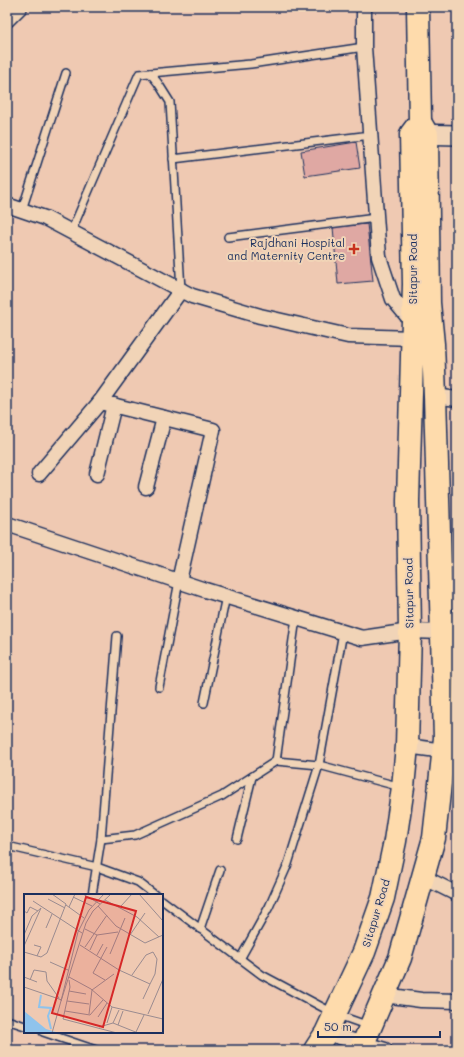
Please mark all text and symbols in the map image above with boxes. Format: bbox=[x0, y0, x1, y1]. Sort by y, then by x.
street label: Sitapur Road bbox=[405, 234, 420, 304]
place label: Rajdhani Hospital and Maternity Centre bbox=[227, 235, 345, 263]
marker: Rajdhani Hospital and Maternity Centre bbox=[348, 243, 360, 255]
street label: Sitapur Road bbox=[400, 558, 417, 628]
street label: Sitapur Road bbox=[358, 877, 393, 949]
inset map bbox=[24, 894, 163, 1033]
scale bar bbox=[318, 1013, 440, 1039]
text: 50 m bbox=[324, 1018, 352, 1034]

